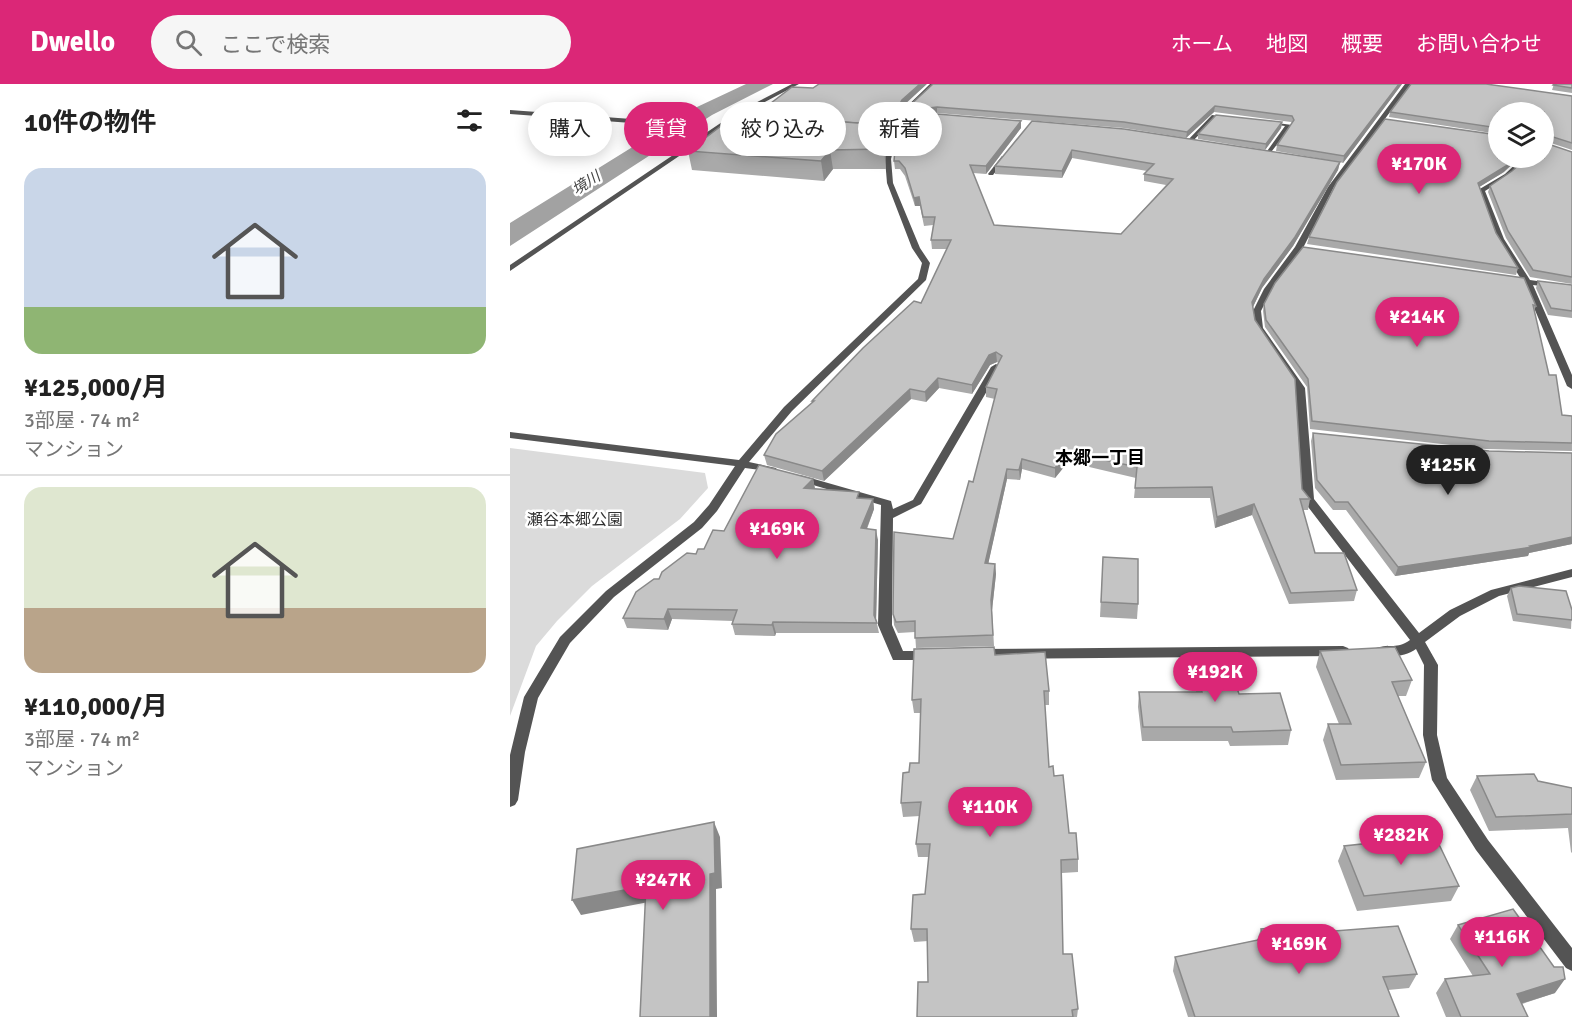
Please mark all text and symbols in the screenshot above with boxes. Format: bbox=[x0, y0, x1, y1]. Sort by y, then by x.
search box bbox=[151, 15, 571, 69]
text: Dwello bbox=[30, 25, 115, 59]
icon: search bbox=[172, 26, 205, 59]
text: ここで検索 bbox=[220, 31, 330, 58]
text: ホーム bbox=[1171, 31, 1233, 57]
text: 地図 bbox=[1266, 31, 1308, 57]
text: 概要 bbox=[1341, 31, 1383, 57]
text: お問い合わせ bbox=[1416, 31, 1542, 57]
chip: 購入 bbox=[528, 102, 612, 156]
chip: 賃貸 bbox=[624, 102, 708, 156]
chip: 絞り込み bbox=[720, 102, 846, 156]
chip: 新着 bbox=[858, 102, 942, 156]
map controls bbox=[1488, 102, 1554, 168]
button: layers bbox=[1488, 102, 1554, 168]
icon: filters bbox=[453, 104, 486, 137]
text: 10件の物件 bbox=[24, 107, 156, 139]
pin: ¥170K bbox=[1377, 144, 1461, 195]
text: ¥170K bbox=[1391, 151, 1447, 176]
water label: 境川 bbox=[569, 166, 605, 199]
icon: home bbox=[201, 207, 309, 315]
pin: ¥214K bbox=[1375, 297, 1459, 348]
text: ¥214K bbox=[1389, 304, 1445, 329]
text: ¥125,000/月 bbox=[24, 372, 168, 404]
text: 3部屋 · 74 m² bbox=[24, 408, 140, 433]
text: マンション bbox=[24, 437, 124, 462]
pin: ¥125K bbox=[1406, 445, 1490, 496]
district label: 本郷一丁目 bbox=[1055, 447, 1145, 469]
text: ¥125K bbox=[1420, 452, 1476, 477]
pin: ¥169K bbox=[735, 509, 819, 560]
park label: 瀬谷本郷公園 bbox=[527, 510, 623, 530]
text: ¥169K bbox=[749, 516, 805, 541]
icon: home bbox=[201, 526, 309, 634]
pin: ¥192K bbox=[1173, 652, 1257, 703]
text: ¥192K bbox=[1187, 659, 1243, 684]
text: ¥110,000/月 bbox=[24, 691, 168, 723]
text: 3部屋 · 74 m² bbox=[24, 727, 140, 752]
text: マンション bbox=[24, 756, 124, 781]
pin: ¥110K bbox=[948, 787, 1032, 838]
text: ¥110K bbox=[962, 794, 1018, 819]
pin: ¥282K bbox=[1359, 815, 1443, 866]
text: ¥282K bbox=[1373, 822, 1429, 847]
pin: ¥247K bbox=[621, 860, 705, 911]
text: ¥247K bbox=[635, 867, 691, 892]
pin: ¥116K bbox=[1460, 917, 1544, 968]
pin: ¥169K bbox=[1257, 924, 1341, 975]
text: ¥116K bbox=[1474, 924, 1530, 949]
text: ¥169K bbox=[1271, 931, 1327, 956]

